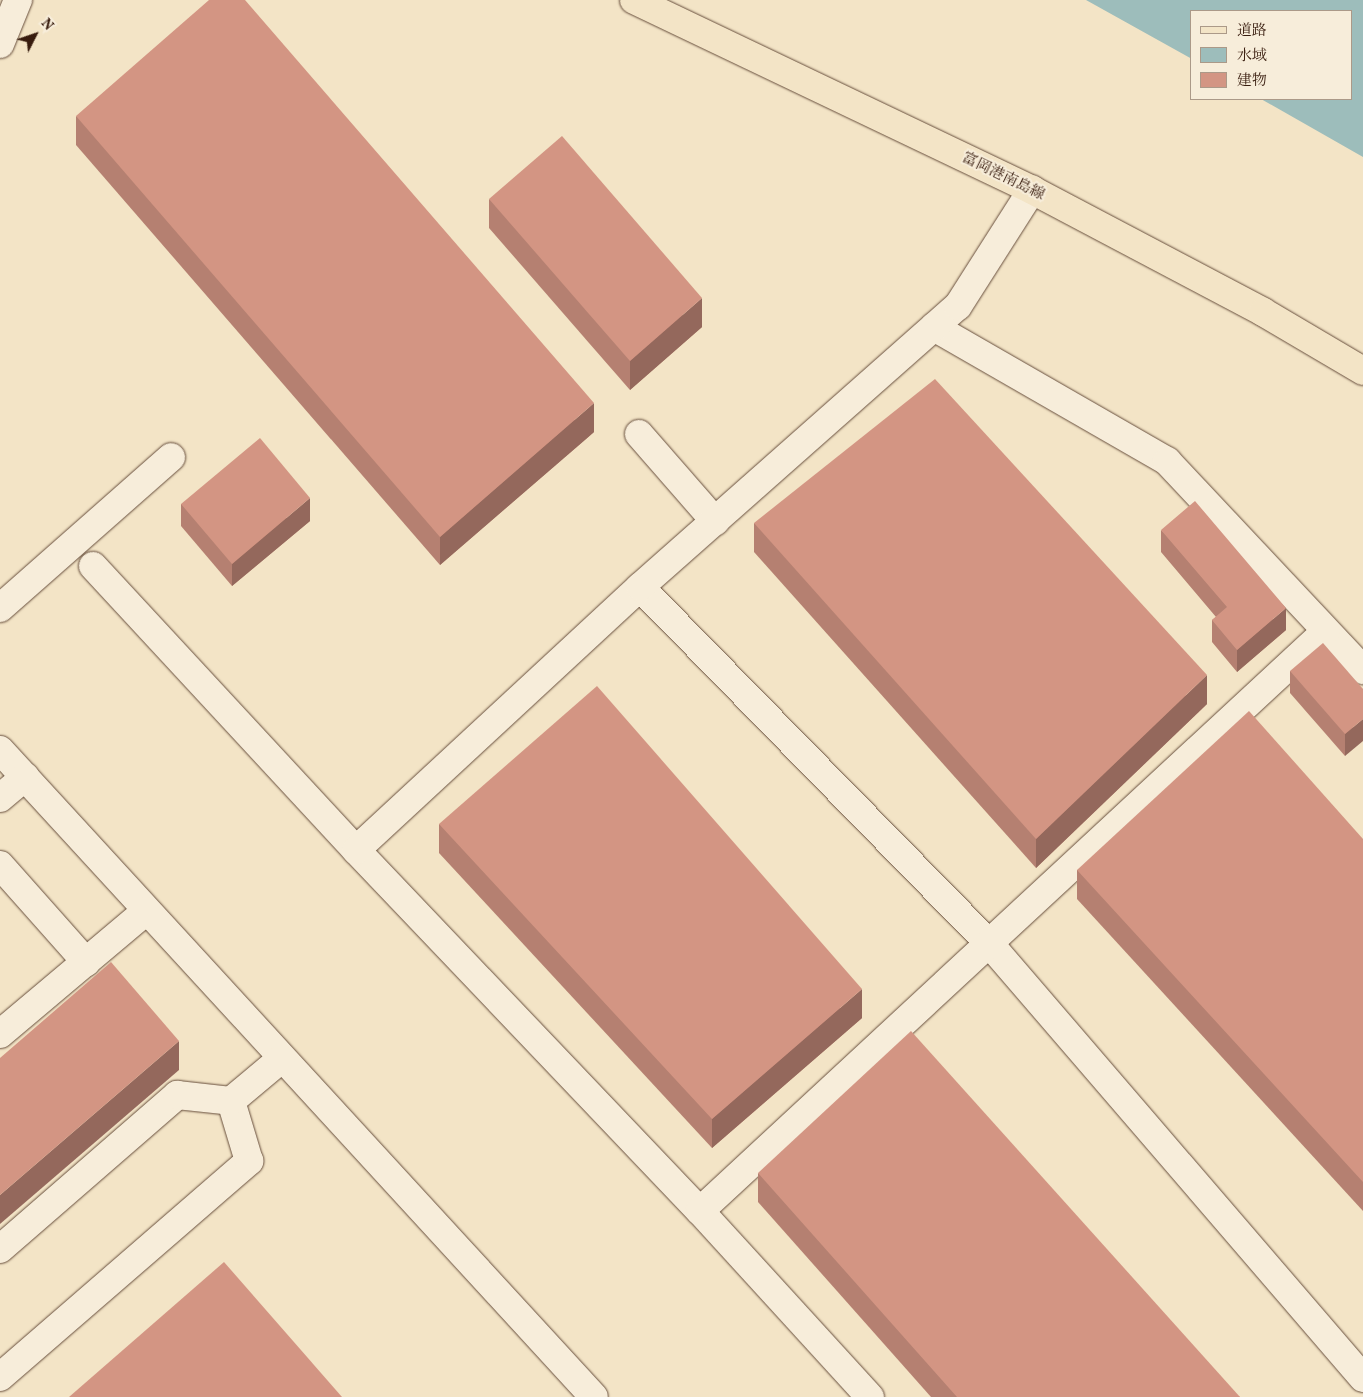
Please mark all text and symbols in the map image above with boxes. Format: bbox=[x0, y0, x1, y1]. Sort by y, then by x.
north arrow bbox=[10, 10, 60, 60]
legend bbox=[1190, 10, 1353, 100]
text: N bbox=[36, 15, 57, 35]
text: 道路 bbox=[1237, 21, 1267, 42]
text: 水域 bbox=[1237, 46, 1267, 67]
text: 建物 bbox=[1237, 71, 1267, 92]
street label: 富岡港南島線 bbox=[959, 149, 1047, 205]

